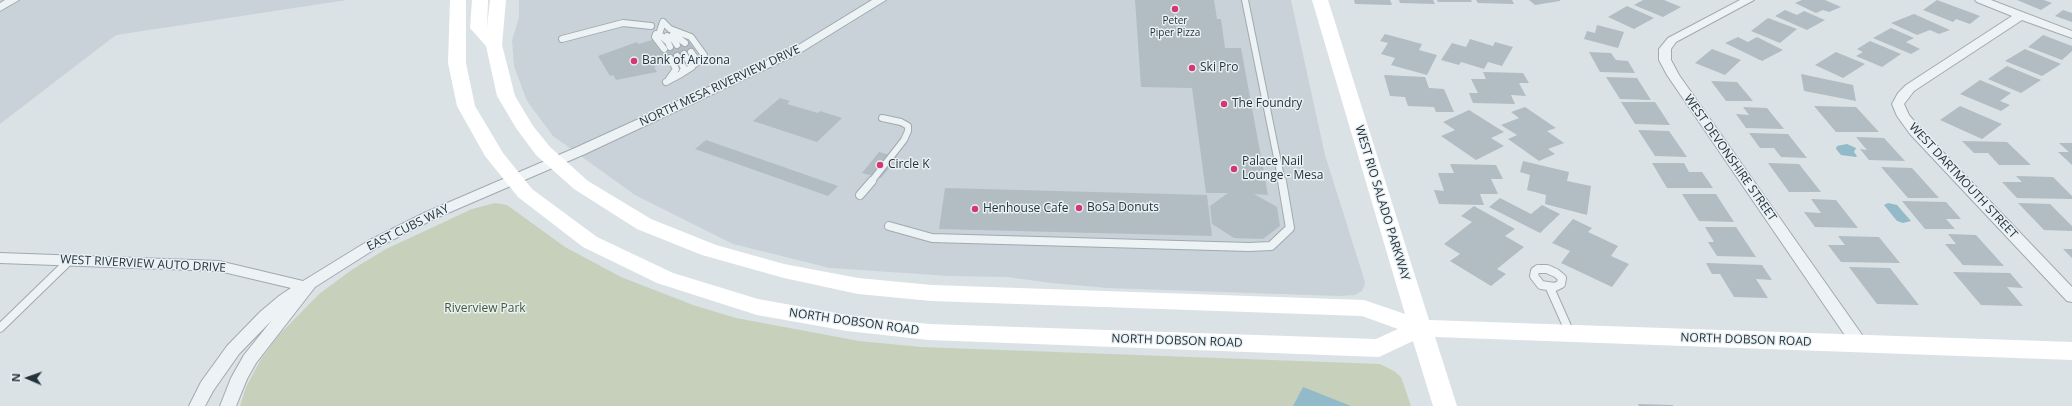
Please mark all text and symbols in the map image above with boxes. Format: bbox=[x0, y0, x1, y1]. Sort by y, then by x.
marker: Peter Piper Pizza bbox=[1170, 4, 1180, 14]
place label: Peter Piper Pizza bbox=[1150, 15, 1200, 38]
street label: NORTH MESA RIVERVIEW DRIVE bbox=[637, 42, 803, 130]
place label: Bank of Arizona bbox=[642, 54, 730, 68]
marker: Bank of Arizona bbox=[629, 56, 639, 66]
place label: Ski Pro bbox=[1200, 61, 1238, 75]
marker: Ski Pro bbox=[1187, 63, 1197, 73]
street label: WEST DEVONSHIRE STREET bbox=[1681, 92, 1779, 224]
place label: The Foundry bbox=[1232, 97, 1302, 111]
marker: The Foundry bbox=[1219, 99, 1229, 109]
street label: WEST DARTMOUTH STREET bbox=[1906, 120, 2020, 242]
street label: WEST RIO SALADO PARKWAY bbox=[1352, 124, 1412, 282]
place label: Palace Nail Lounge - Mesa bbox=[1242, 155, 1323, 183]
place label: Circle K bbox=[888, 158, 929, 172]
marker: Circle K bbox=[875, 160, 885, 170]
marker: Palace Nail Lounge - Mesa bbox=[1229, 164, 1239, 174]
place label: BoSa Donuts bbox=[1087, 201, 1159, 215]
street label: EAST CUBS WAY bbox=[365, 202, 451, 254]
place label: Henhouse Cafe bbox=[983, 202, 1068, 216]
marker: BoSa Donuts bbox=[1074, 203, 1084, 213]
marker: Henhouse Cafe bbox=[970, 204, 980, 214]
street label: WEST RIVERVIEW AUTO DRIVE bbox=[60, 252, 226, 276]
park label: Riverview Park bbox=[444, 302, 526, 316]
street label: NORTH DOBSON ROAD bbox=[788, 306, 920, 338]
street label: NORTH DOBSON ROAD bbox=[1680, 331, 1812, 349]
street label: NORTH DOBSON ROAD bbox=[1111, 332, 1243, 350]
north arrow bbox=[8, 358, 48, 398]
text: N bbox=[8, 373, 23, 382]

